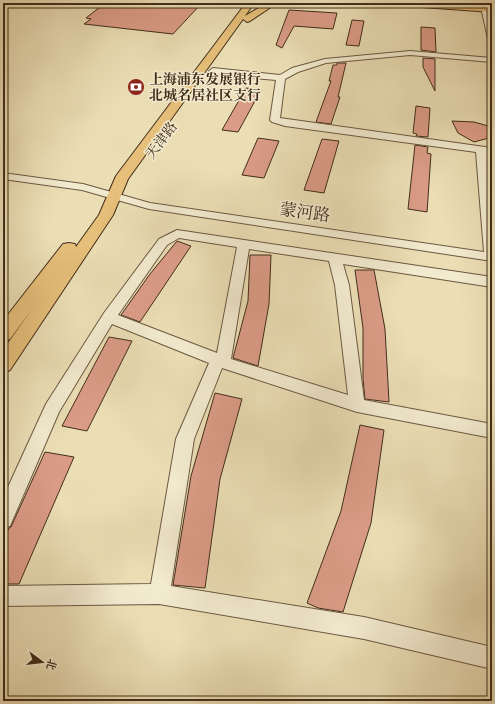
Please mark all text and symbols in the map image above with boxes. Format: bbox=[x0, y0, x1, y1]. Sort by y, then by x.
place label: 上海浦东发展银行 北城名居社区支行 bbox=[149, 71, 261, 105]
bank icon: 上海浦东发展银行 北城名居社区支行 bbox=[126, 77, 146, 97]
street label: 天津路 bbox=[142, 118, 182, 163]
street label: 蒙河路 bbox=[278, 199, 332, 227]
north arrow bbox=[22, 642, 62, 682]
text: 北 bbox=[43, 657, 59, 671]

